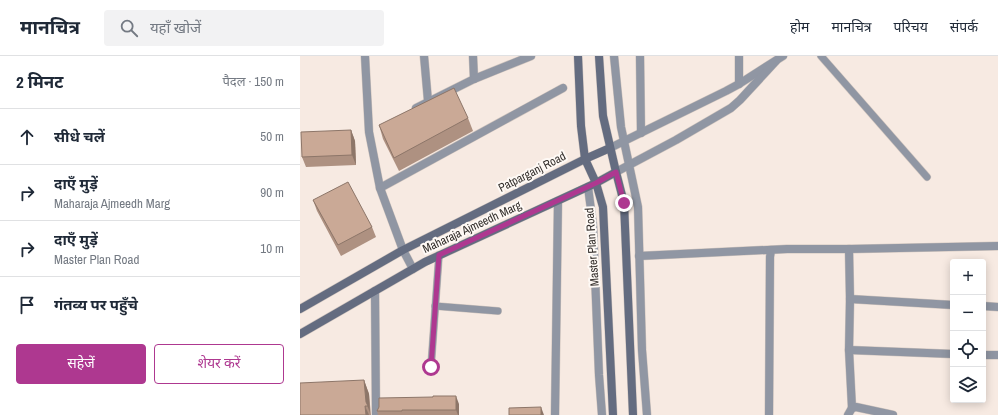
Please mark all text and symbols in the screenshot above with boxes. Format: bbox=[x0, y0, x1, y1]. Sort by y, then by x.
search box bbox=[104, 10, 384, 46]
text: मानचित्र bbox=[20, 14, 80, 40]
icon: search bbox=[118, 17, 140, 39]
text: यहाँ खोजें bbox=[150, 17, 201, 38]
text: होम bbox=[790, 18, 809, 36]
text: मानचित्र bbox=[831, 18, 872, 36]
text: परिचय bbox=[894, 18, 928, 36]
text: संपर्क bbox=[950, 18, 978, 36]
text: 2 मिनट bbox=[16, 70, 63, 93]
text: पैदल · 150 m bbox=[222, 73, 284, 90]
icon: ahead bbox=[16, 126, 38, 148]
text: सीधे चलें bbox=[54, 126, 105, 147]
text: 50 m bbox=[260, 128, 284, 145]
street label: Patparganj Road bbox=[495, 148, 569, 196]
text: दाएँ मुड़ें bbox=[54, 173, 98, 194]
icon: right bbox=[16, 182, 38, 204]
text: 90 m bbox=[260, 184, 284, 201]
route end bbox=[615, 194, 633, 212]
text: Maharaja Ajmeedh Marg bbox=[54, 195, 170, 212]
street label: Maharaja Ajmeedh Marg bbox=[420, 197, 524, 257]
street label: Master Plan Road bbox=[581, 207, 603, 287]
text: दाएँ मुड़ें bbox=[54, 229, 98, 250]
icon: right bbox=[16, 238, 38, 260]
text: 10 m bbox=[260, 240, 284, 257]
text: Master Plan Road bbox=[54, 251, 139, 268]
map controls bbox=[950, 259, 986, 403]
button: + bbox=[950, 259, 986, 295]
icon: arrive bbox=[16, 294, 38, 316]
text: गंतव्य पर पहुँचे bbox=[54, 294, 138, 315]
button: − bbox=[950, 295, 986, 331]
button: locate bbox=[950, 331, 986, 367]
button: सहेजें bbox=[16, 344, 146, 384]
button: शेयर करें bbox=[154, 344, 284, 384]
route start bbox=[422, 358, 440, 376]
button: layers bbox=[950, 367, 986, 403]

